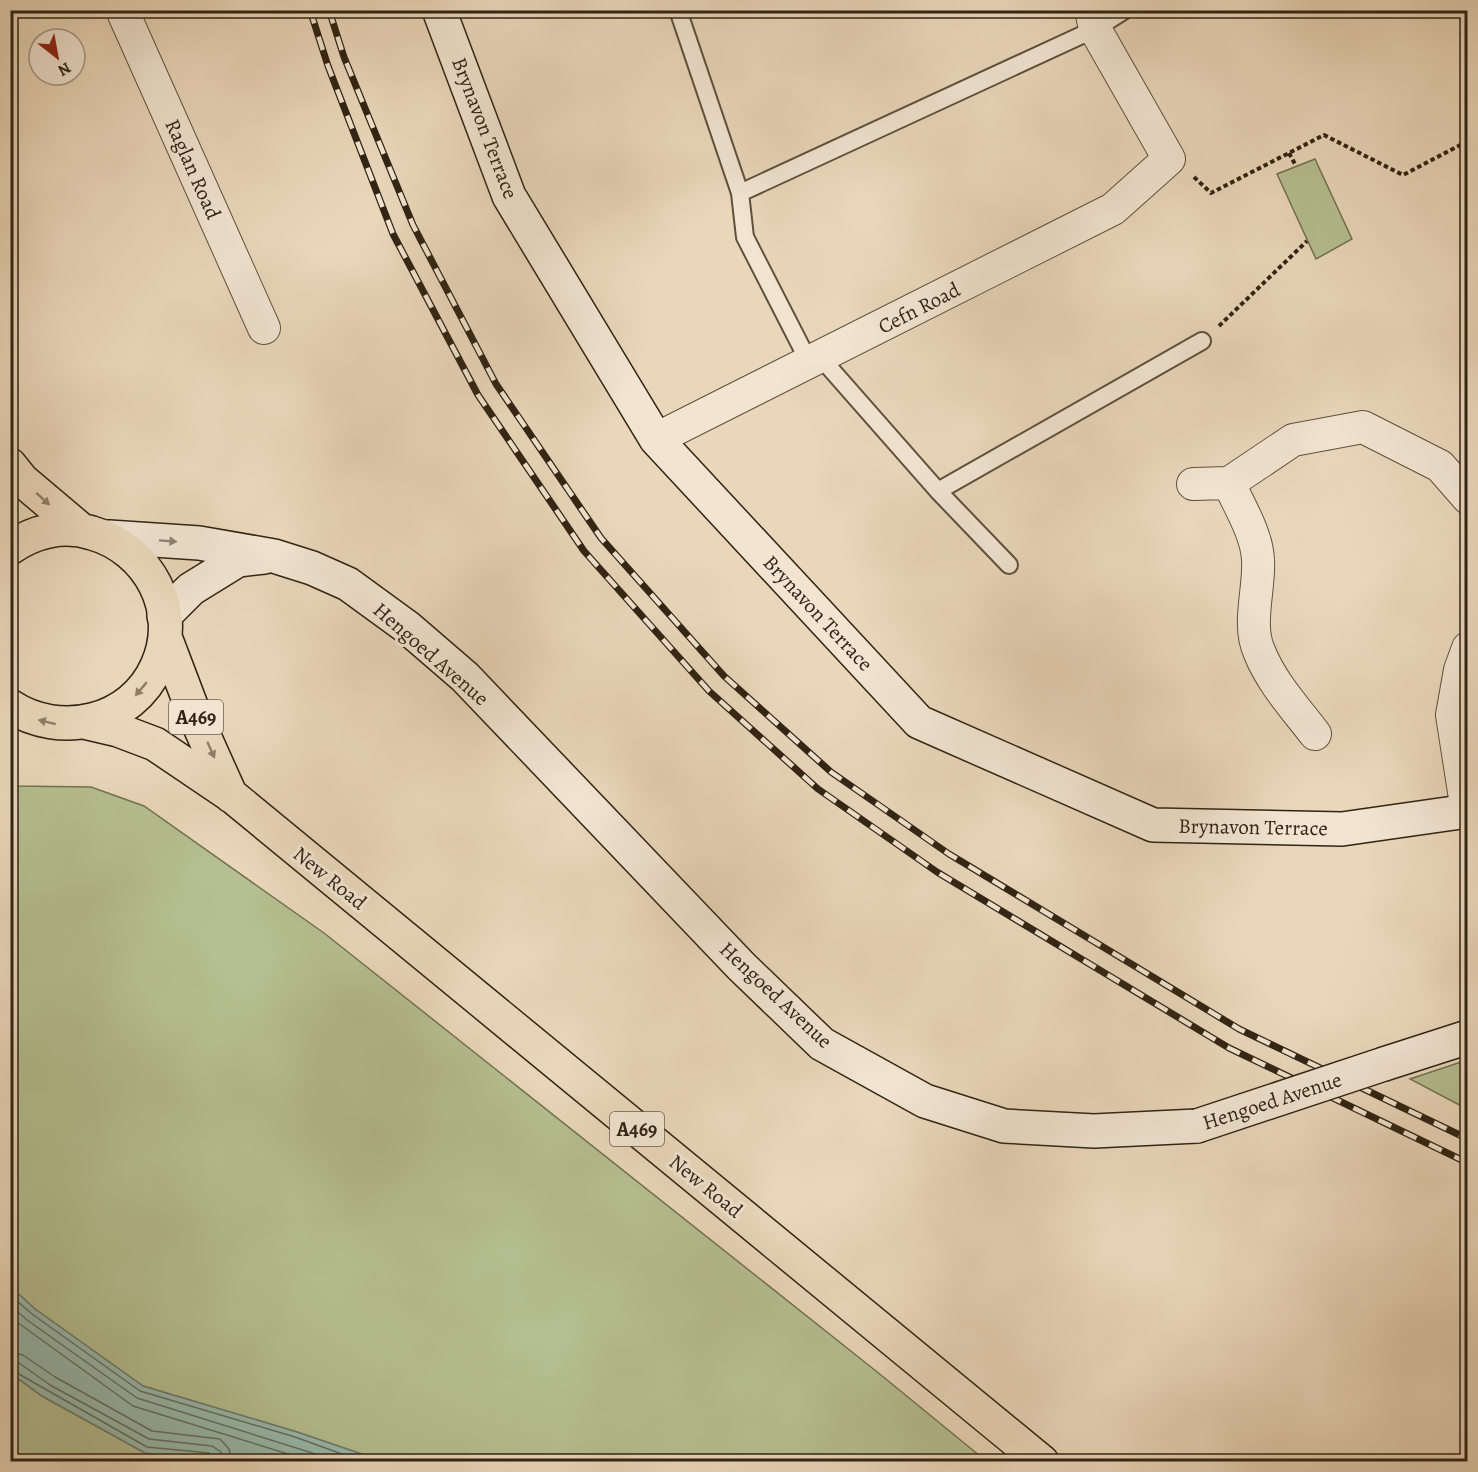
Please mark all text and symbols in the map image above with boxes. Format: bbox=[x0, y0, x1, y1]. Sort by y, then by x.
north arrow bbox=[27, 27, 87, 87]
street label: Brynavon Terrace bbox=[445, 53, 525, 203]
text: N bbox=[53, 57, 75, 82]
street label: Raglan Road bbox=[158, 114, 228, 224]
street label: Cefn Road bbox=[873, 275, 965, 341]
one-way arrow bbox=[36, 492, 51, 506]
one-way arrow bbox=[158, 537, 177, 546]
street label: Brynavon Terrace bbox=[757, 549, 879, 677]
street label: Hengoed Avenue bbox=[367, 596, 495, 712]
one-way arrow bbox=[135, 681, 148, 697]
road number: A469 bbox=[169, 700, 223, 734]
one-way arrow bbox=[38, 716, 57, 726]
one-way arrow bbox=[206, 741, 215, 758]
street label: Brynavon Terrace bbox=[1178, 812, 1328, 842]
street label: New Road bbox=[287, 840, 373, 917]
street label: Hengoed Avenue bbox=[714, 935, 838, 1055]
street label: Hengoed Avenue bbox=[1199, 1065, 1345, 1137]
road number: A469 bbox=[610, 1112, 664, 1146]
street label: New Road bbox=[663, 1148, 749, 1225]

